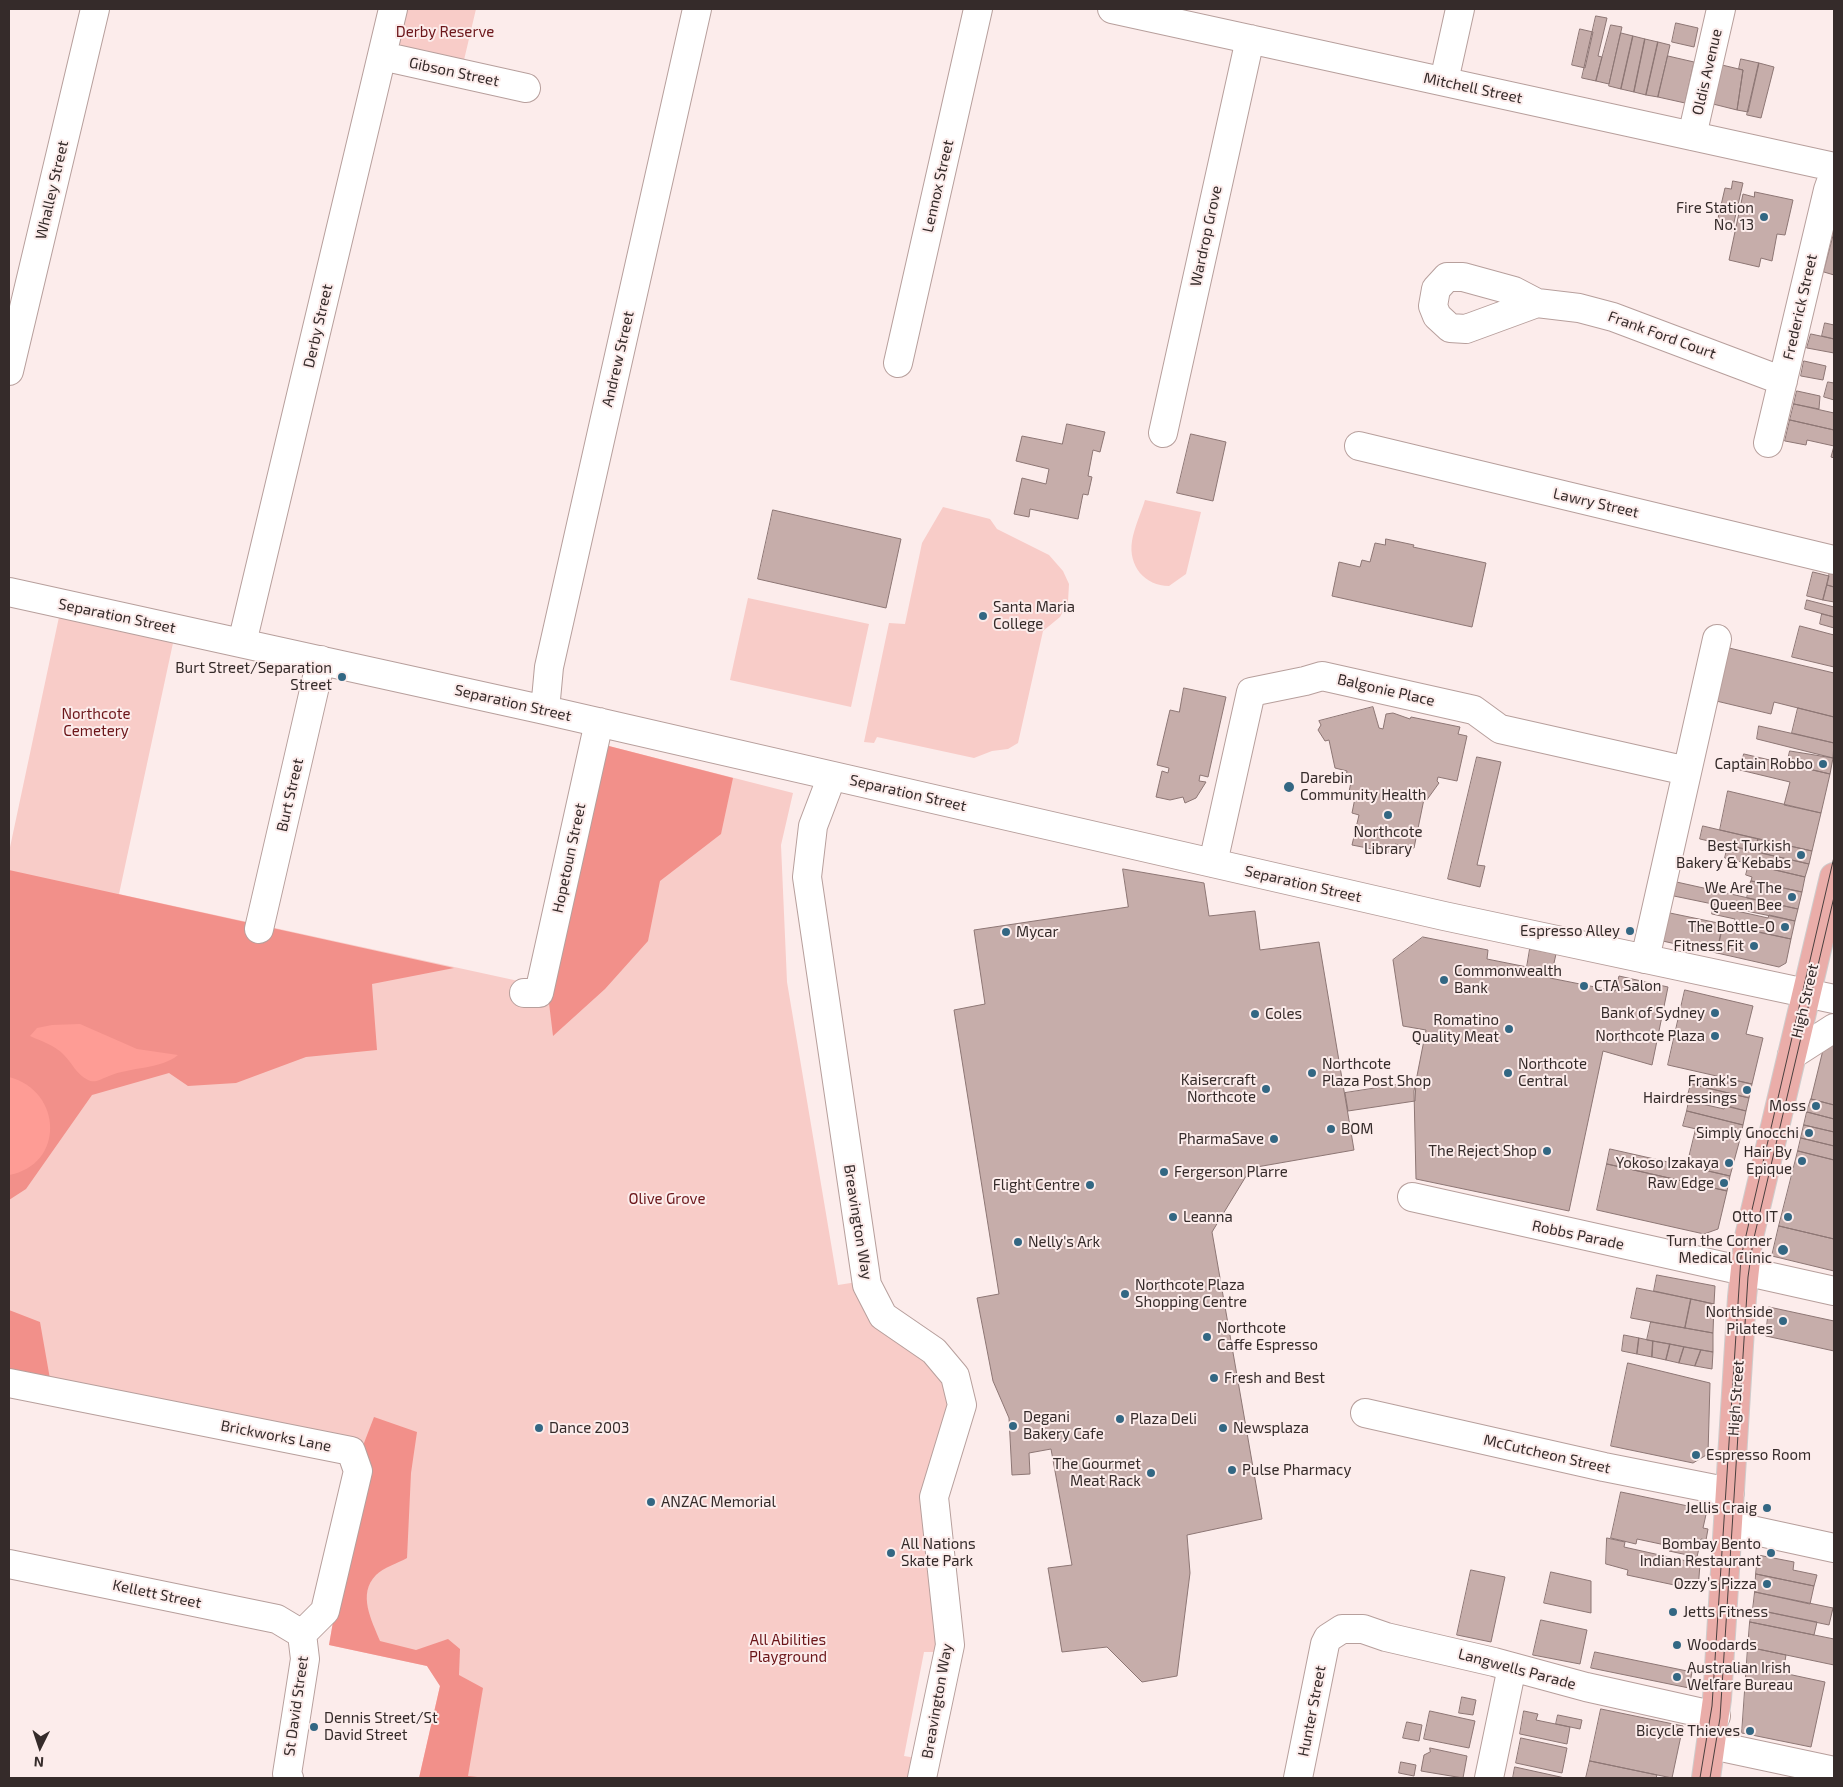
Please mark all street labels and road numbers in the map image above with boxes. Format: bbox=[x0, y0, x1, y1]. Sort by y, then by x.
street label: Oldis Avenue bbox=[1688, 27, 1726, 117]
street label: Gibson Street bbox=[407, 54, 501, 90]
street label: Mitchell Street bbox=[1422, 69, 1524, 107]
street label: Lennox Street bbox=[919, 138, 957, 234]
street label: Whalley Street bbox=[32, 139, 72, 241]
street label: Wardrop Grove bbox=[1187, 184, 1225, 288]
street label: Frederick Street bbox=[1779, 252, 1821, 362]
street label: Derby Street bbox=[300, 282, 336, 370]
street label: Frank Ford Court bbox=[1606, 307, 1718, 363]
street label: Andrew Street bbox=[598, 309, 638, 409]
street label: Lawry Street bbox=[1551, 484, 1641, 522]
street label: Separation Street bbox=[57, 595, 177, 637]
street label: Balgonie Place bbox=[1336, 670, 1436, 710]
street label: Separation Street bbox=[453, 681, 573, 725]
street label: Burt Street bbox=[273, 757, 307, 833]
street label: Separation Street bbox=[848, 771, 968, 815]
street label: Hopetoun Street bbox=[549, 801, 589, 915]
street label: Separation Street bbox=[1243, 862, 1363, 906]
street label: High Street bbox=[1788, 962, 1822, 1040]
street label: Breavington Way bbox=[840, 1163, 876, 1281]
street label: Robbs Parade bbox=[1530, 1216, 1626, 1254]
street label: High Street bbox=[1724, 1360, 1748, 1436]
street label: Brickworks Lane bbox=[219, 1416, 333, 1456]
street label: McCutcheon Street bbox=[1482, 1431, 1612, 1477]
street label: Kellett Street bbox=[111, 1576, 203, 1612]
street label: Breavington Way bbox=[918, 1642, 956, 1760]
street label: Langwells Parade bbox=[1456, 1645, 1578, 1693]
street label: St David Street bbox=[280, 1655, 312, 1757]
street label: Hunter Street bbox=[1294, 1664, 1330, 1758]

